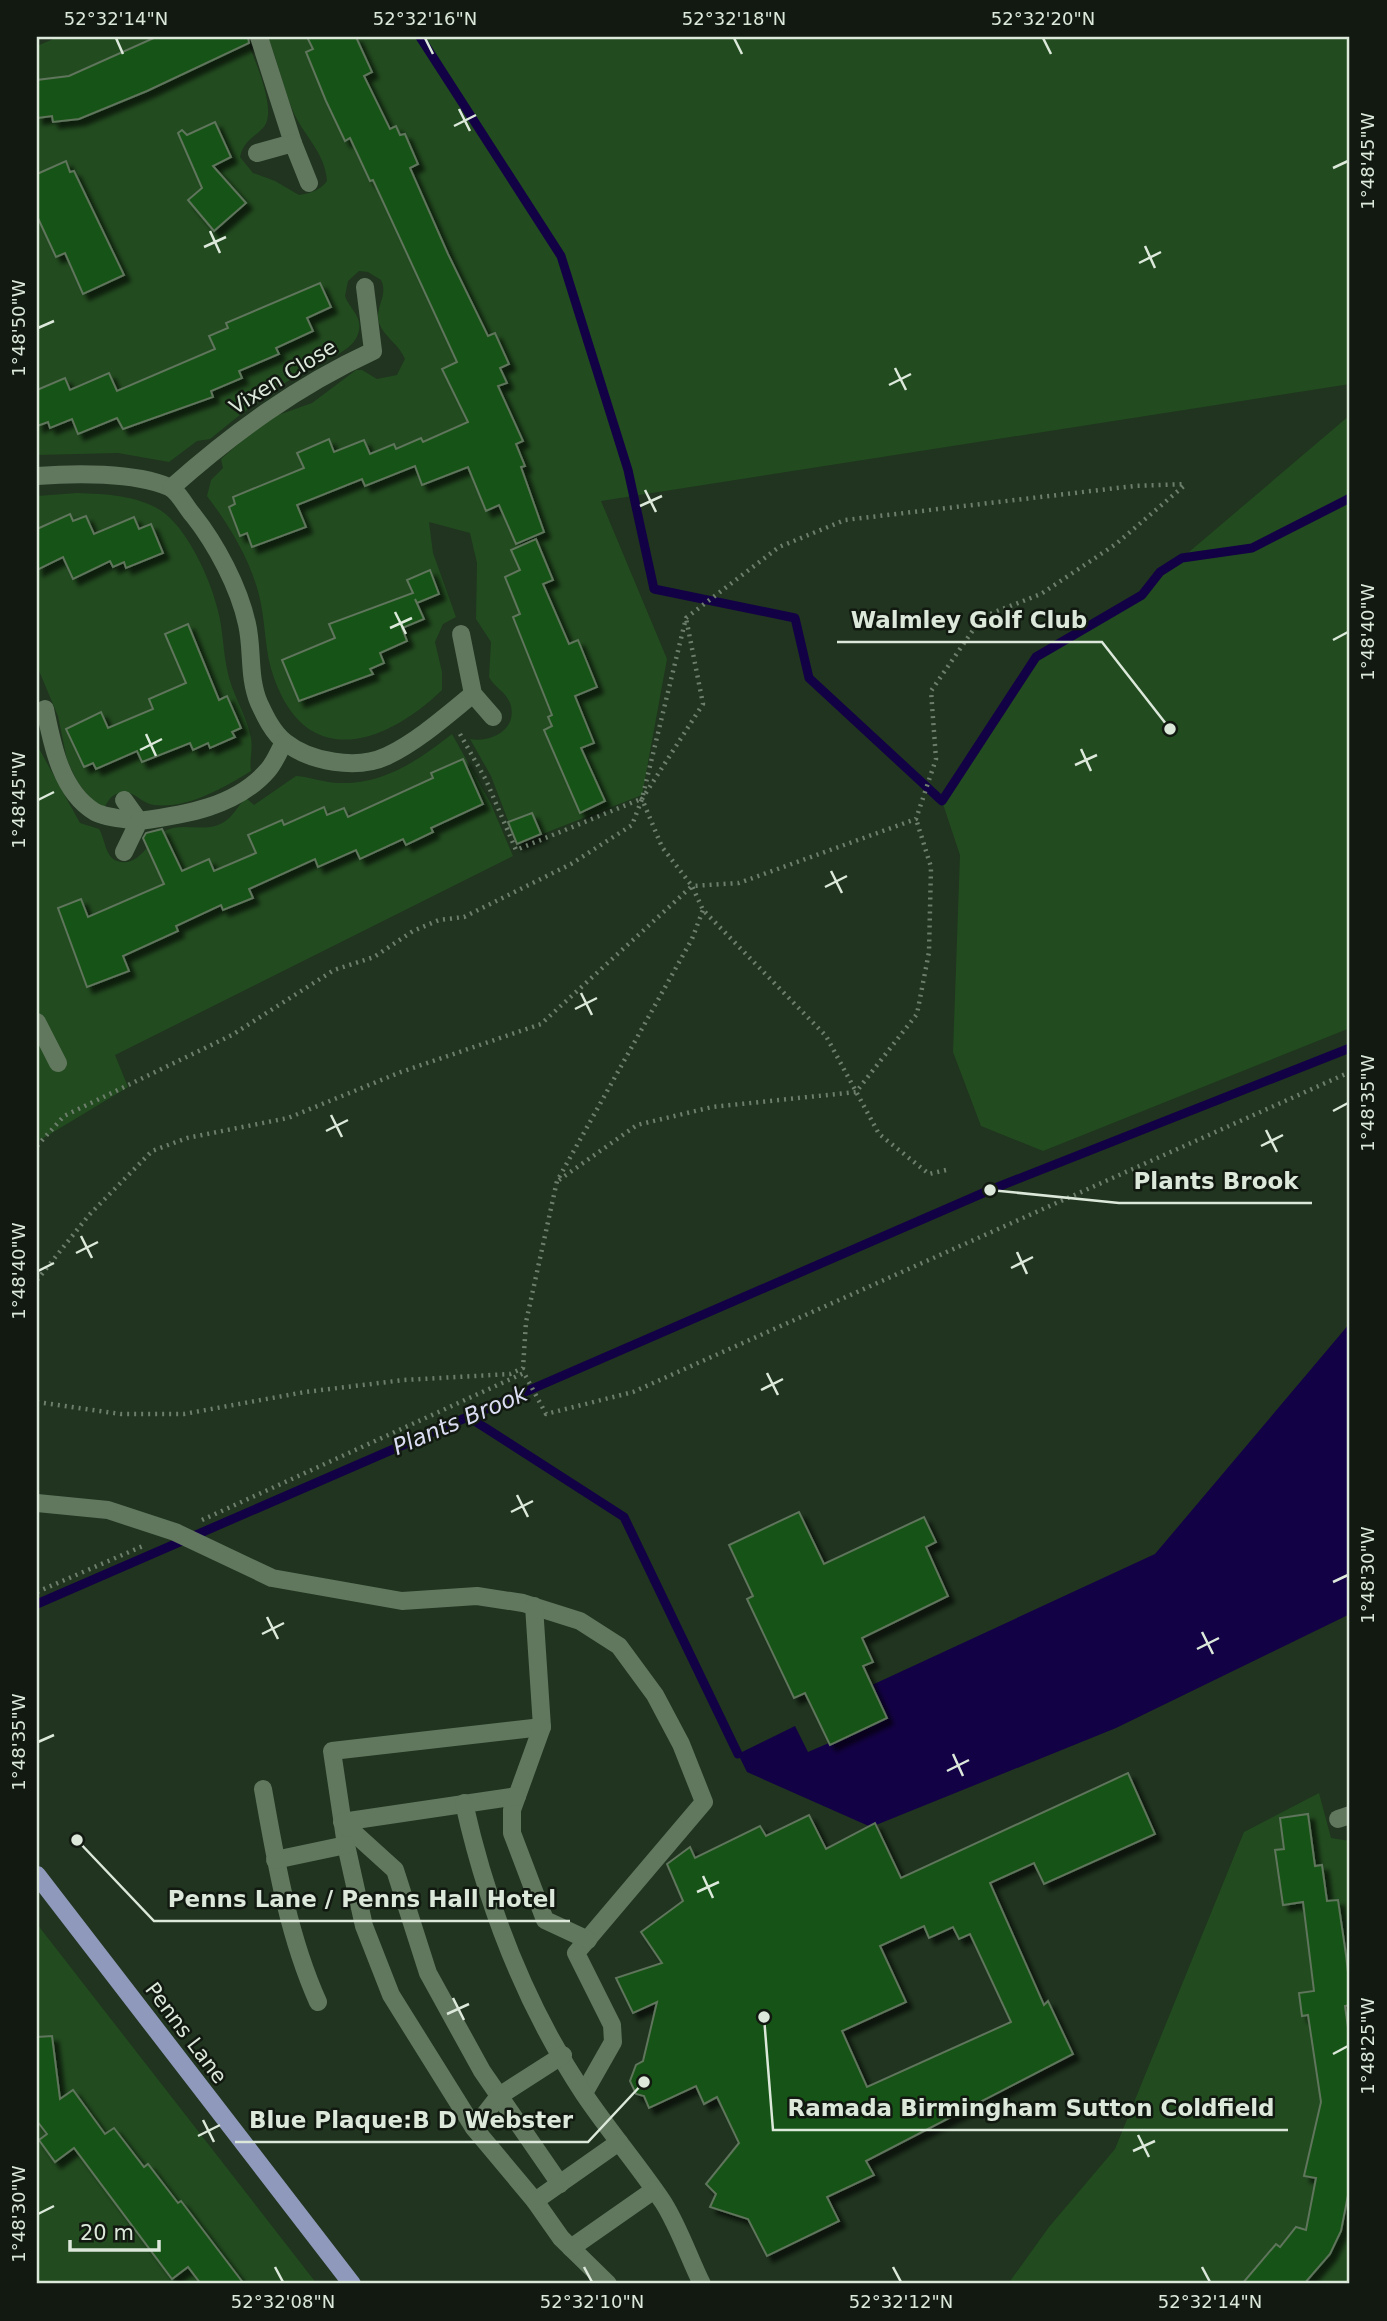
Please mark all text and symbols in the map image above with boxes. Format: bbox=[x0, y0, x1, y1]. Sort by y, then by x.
text: 52°32'14"N bbox=[64, 8, 168, 29]
text: 52°32'16"N bbox=[373, 8, 477, 29]
text: 52°32'18"N bbox=[682, 8, 786, 29]
text: 52°32'20"N bbox=[991, 8, 1095, 29]
text: 1°48'45"W bbox=[1357, 112, 1378, 210]
text: 1°48'50"W bbox=[8, 279, 29, 377]
street label: Vixen Close bbox=[225, 335, 341, 419]
text: 1°48'40"W bbox=[1357, 583, 1378, 681]
callout: Walmley Golf Club bbox=[837, 598, 1102, 642]
text: Walmley Golf Club bbox=[851, 607, 1087, 633]
text: 1°48'45"W bbox=[8, 751, 29, 849]
text: 1°48'35"W bbox=[1357, 1054, 1378, 1152]
callout: Plants Brook bbox=[1119, 1159, 1312, 1203]
text: Plants Brook bbox=[1133, 1168, 1299, 1194]
text: 1°48'40"W bbox=[8, 1222, 29, 1320]
water label: Plants Brook bbox=[389, 1379, 533, 1460]
text: 1°48'30"W bbox=[1357, 1526, 1378, 1624]
text: 1°48'35"W bbox=[8, 1693, 29, 1791]
callout: Penns Lane / Penns Hall Hotel bbox=[154, 1877, 570, 1921]
text: Penns Lane / Penns Hall Hotel bbox=[168, 1886, 556, 1912]
street label: Penns Lane bbox=[140, 1978, 232, 2088]
text: 1°48'25"W bbox=[1357, 1997, 1378, 2095]
callout: Ramada Birmingham Sutton Coldfield bbox=[773, 2086, 1288, 2130]
text: Ramada Birmingham Sutton Coldfield bbox=[787, 2095, 1275, 2121]
callout: Blue Plaque:B D Webster bbox=[235, 2098, 588, 2142]
text: Blue Plaque:B D Webster bbox=[249, 2107, 574, 2133]
text: 1°48'30"W bbox=[8, 2165, 29, 2263]
scale bar bbox=[70, 2209, 159, 2253]
text: 20 m bbox=[80, 2221, 134, 2245]
text: 52°32'08"N bbox=[231, 2291, 335, 2312]
text: 52°32'10"N bbox=[540, 2291, 644, 2312]
text: 52°32'12"N bbox=[849, 2291, 953, 2312]
text: 52°32'14"N bbox=[1158, 2291, 1262, 2312]

